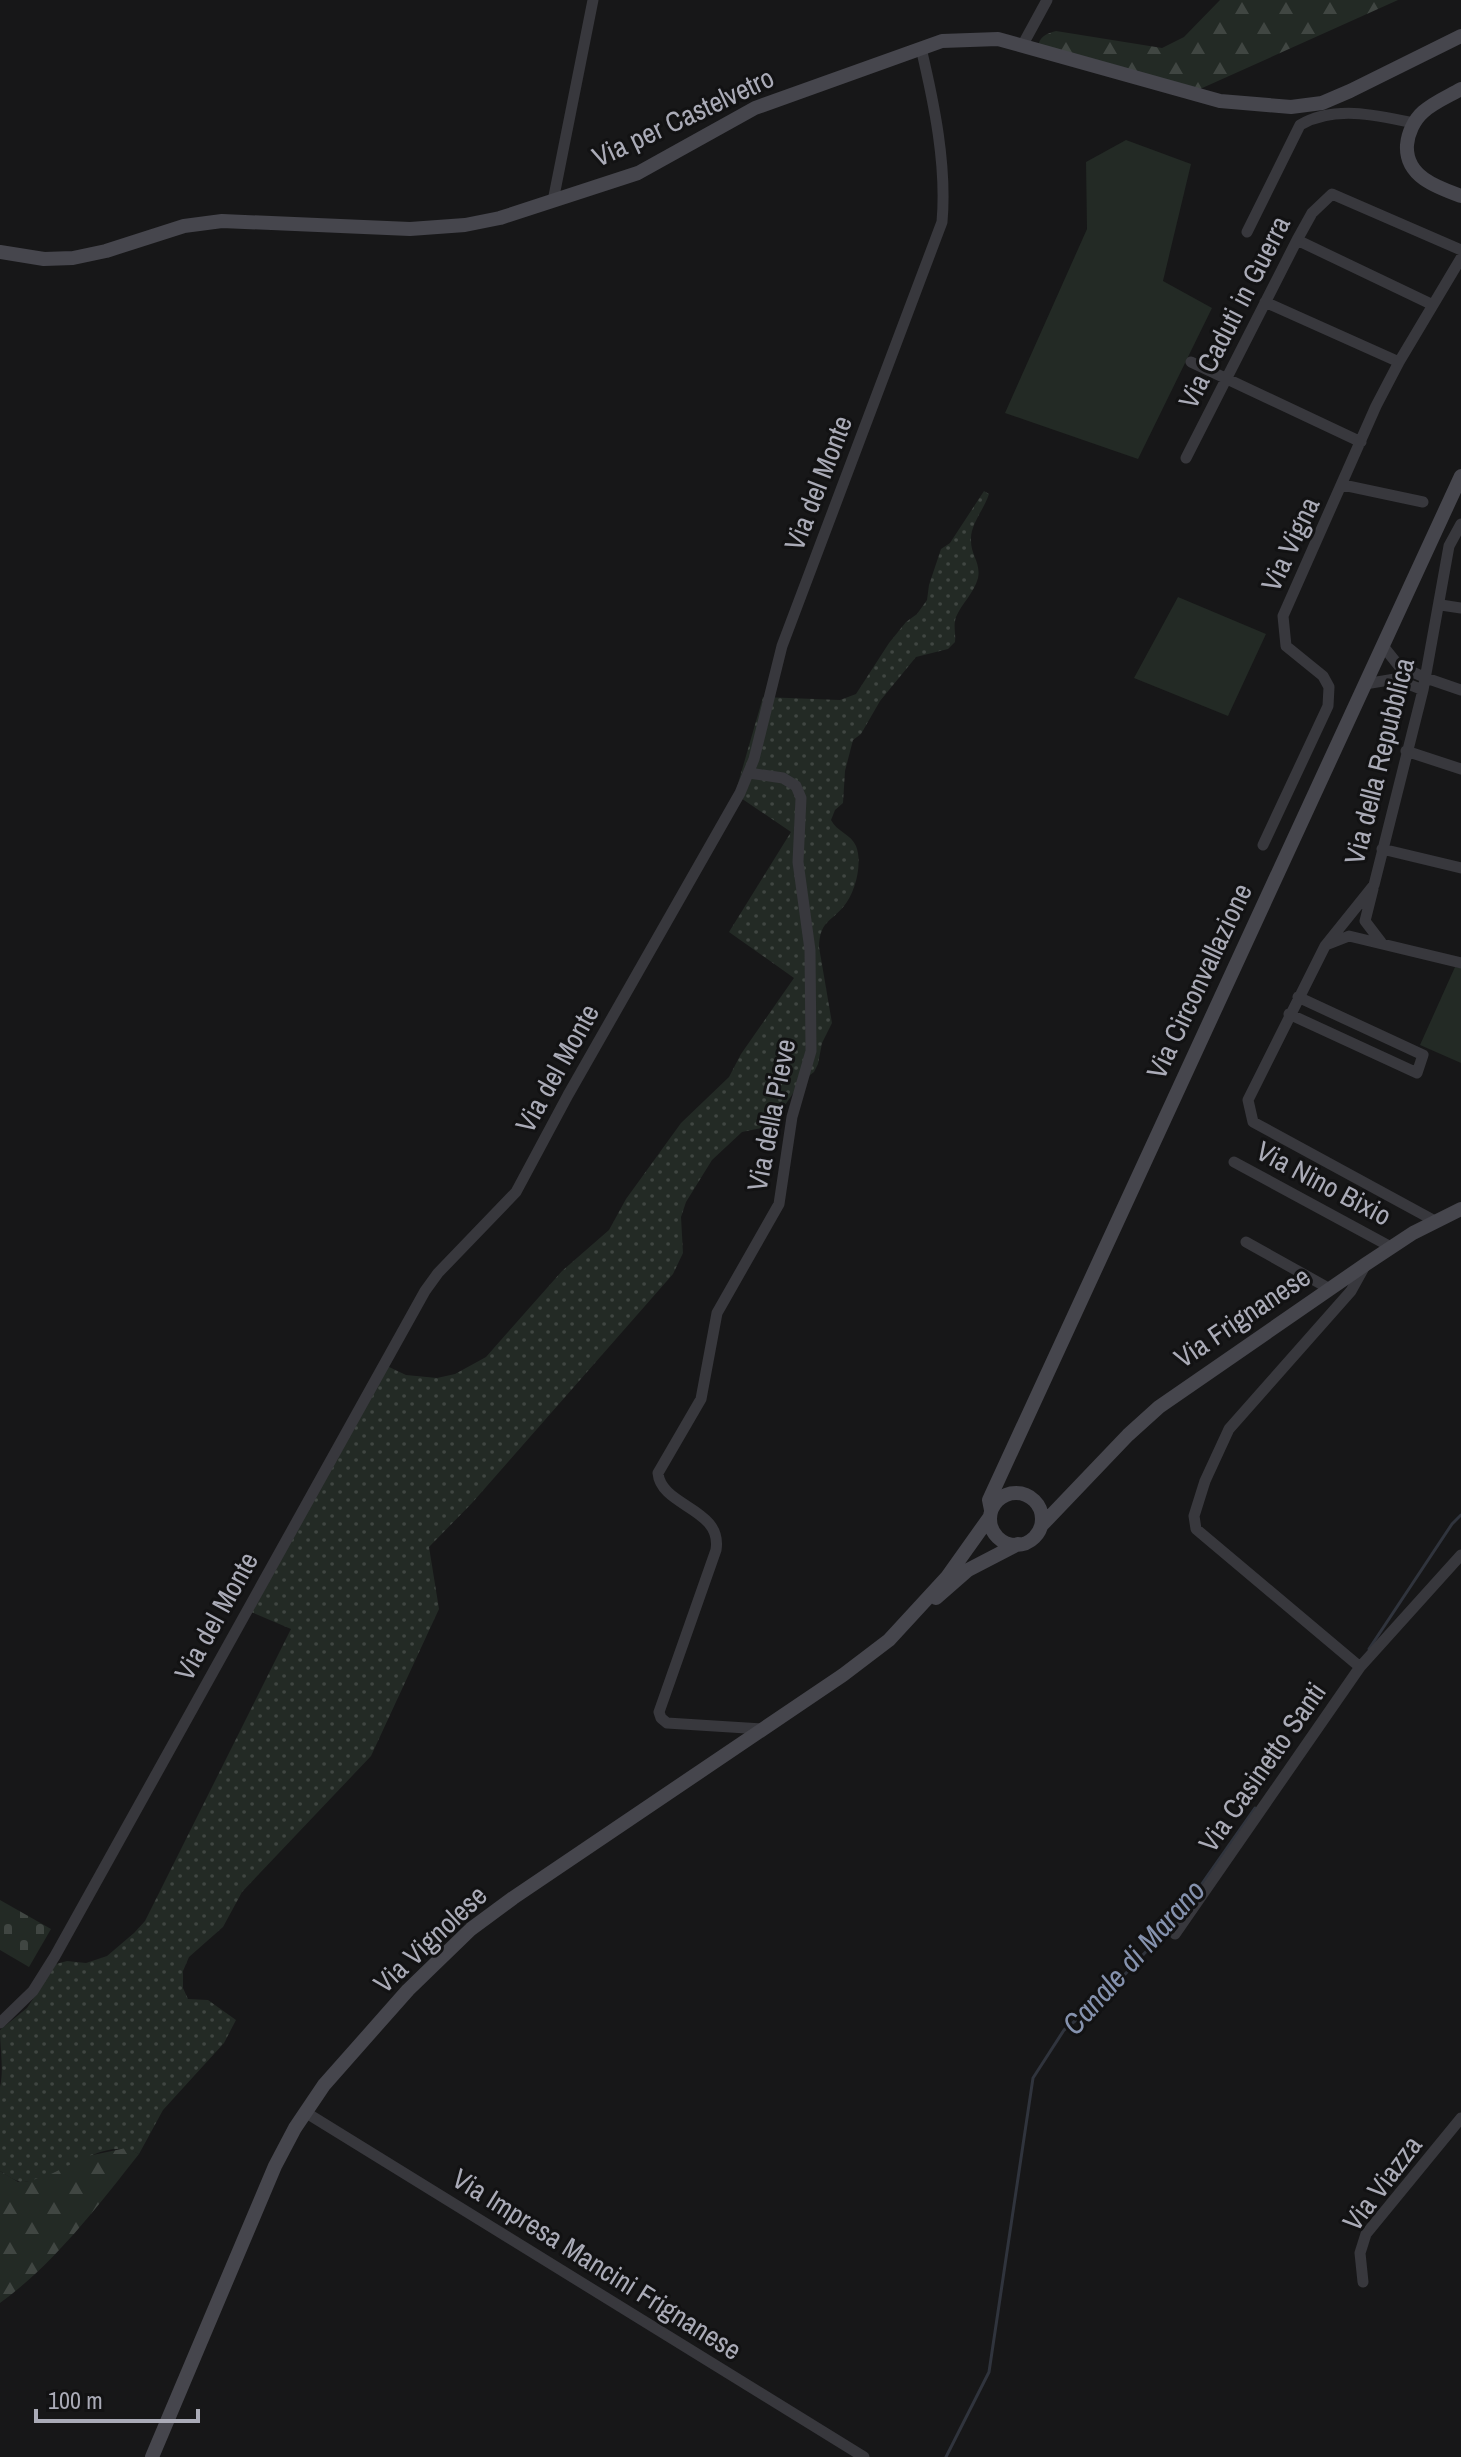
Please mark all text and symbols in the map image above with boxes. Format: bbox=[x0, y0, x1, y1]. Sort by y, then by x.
street label: Via per Castelvetro bbox=[586, 58, 780, 176]
street label: Via Caduti in Guerra bbox=[1169, 209, 1299, 415]
street label: Via del Monte bbox=[775, 410, 861, 556]
street label: Via Vigna bbox=[1252, 490, 1328, 597]
street label: Via della Repubblica bbox=[1335, 654, 1423, 868]
street label: Via Circonvallazione bbox=[1137, 877, 1261, 1085]
street label: Via del Monte bbox=[506, 997, 608, 1139]
street label: Via della Pieve bbox=[738, 1036, 804, 1194]
street label: Via Nino Bixio bbox=[1250, 1132, 1398, 1234]
street label: Via Frignanese bbox=[1166, 1257, 1318, 1377]
street label: Via del Monte bbox=[165, 1545, 267, 1687]
street label: Via Casinetto Santi bbox=[1189, 1675, 1335, 1859]
water label: Canale di Marano bbox=[1053, 1871, 1213, 2043]
street label: Via Vignolese bbox=[365, 1877, 495, 2001]
street label: Via Viazza bbox=[1334, 2127, 1430, 2238]
street label: Via Impresa Mancini Frignanese bbox=[445, 2159, 749, 2369]
scale bar bbox=[36, 2373, 198, 2423]
text: 100 m bbox=[48, 2384, 103, 2416]

